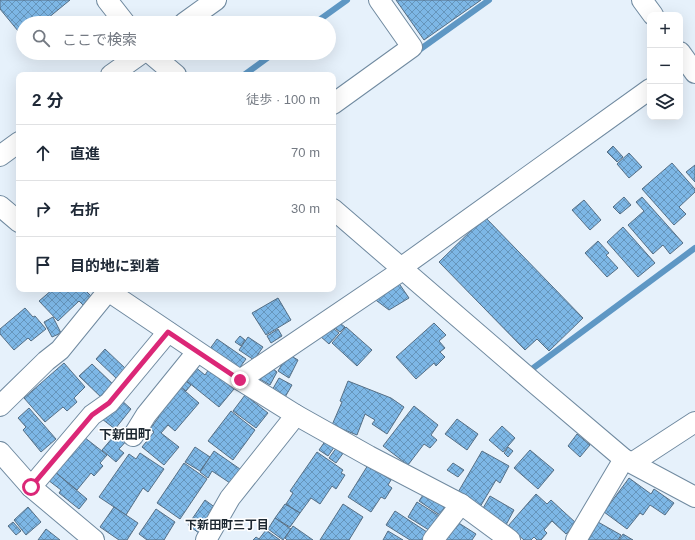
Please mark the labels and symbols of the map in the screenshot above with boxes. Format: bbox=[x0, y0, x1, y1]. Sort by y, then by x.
route end bbox=[231, 371, 249, 389]
district label: 下新田町 bbox=[99, 427, 151, 442]
route start bbox=[22, 478, 40, 496]
district label: 下新田町三丁目 bbox=[185, 518, 269, 532]

